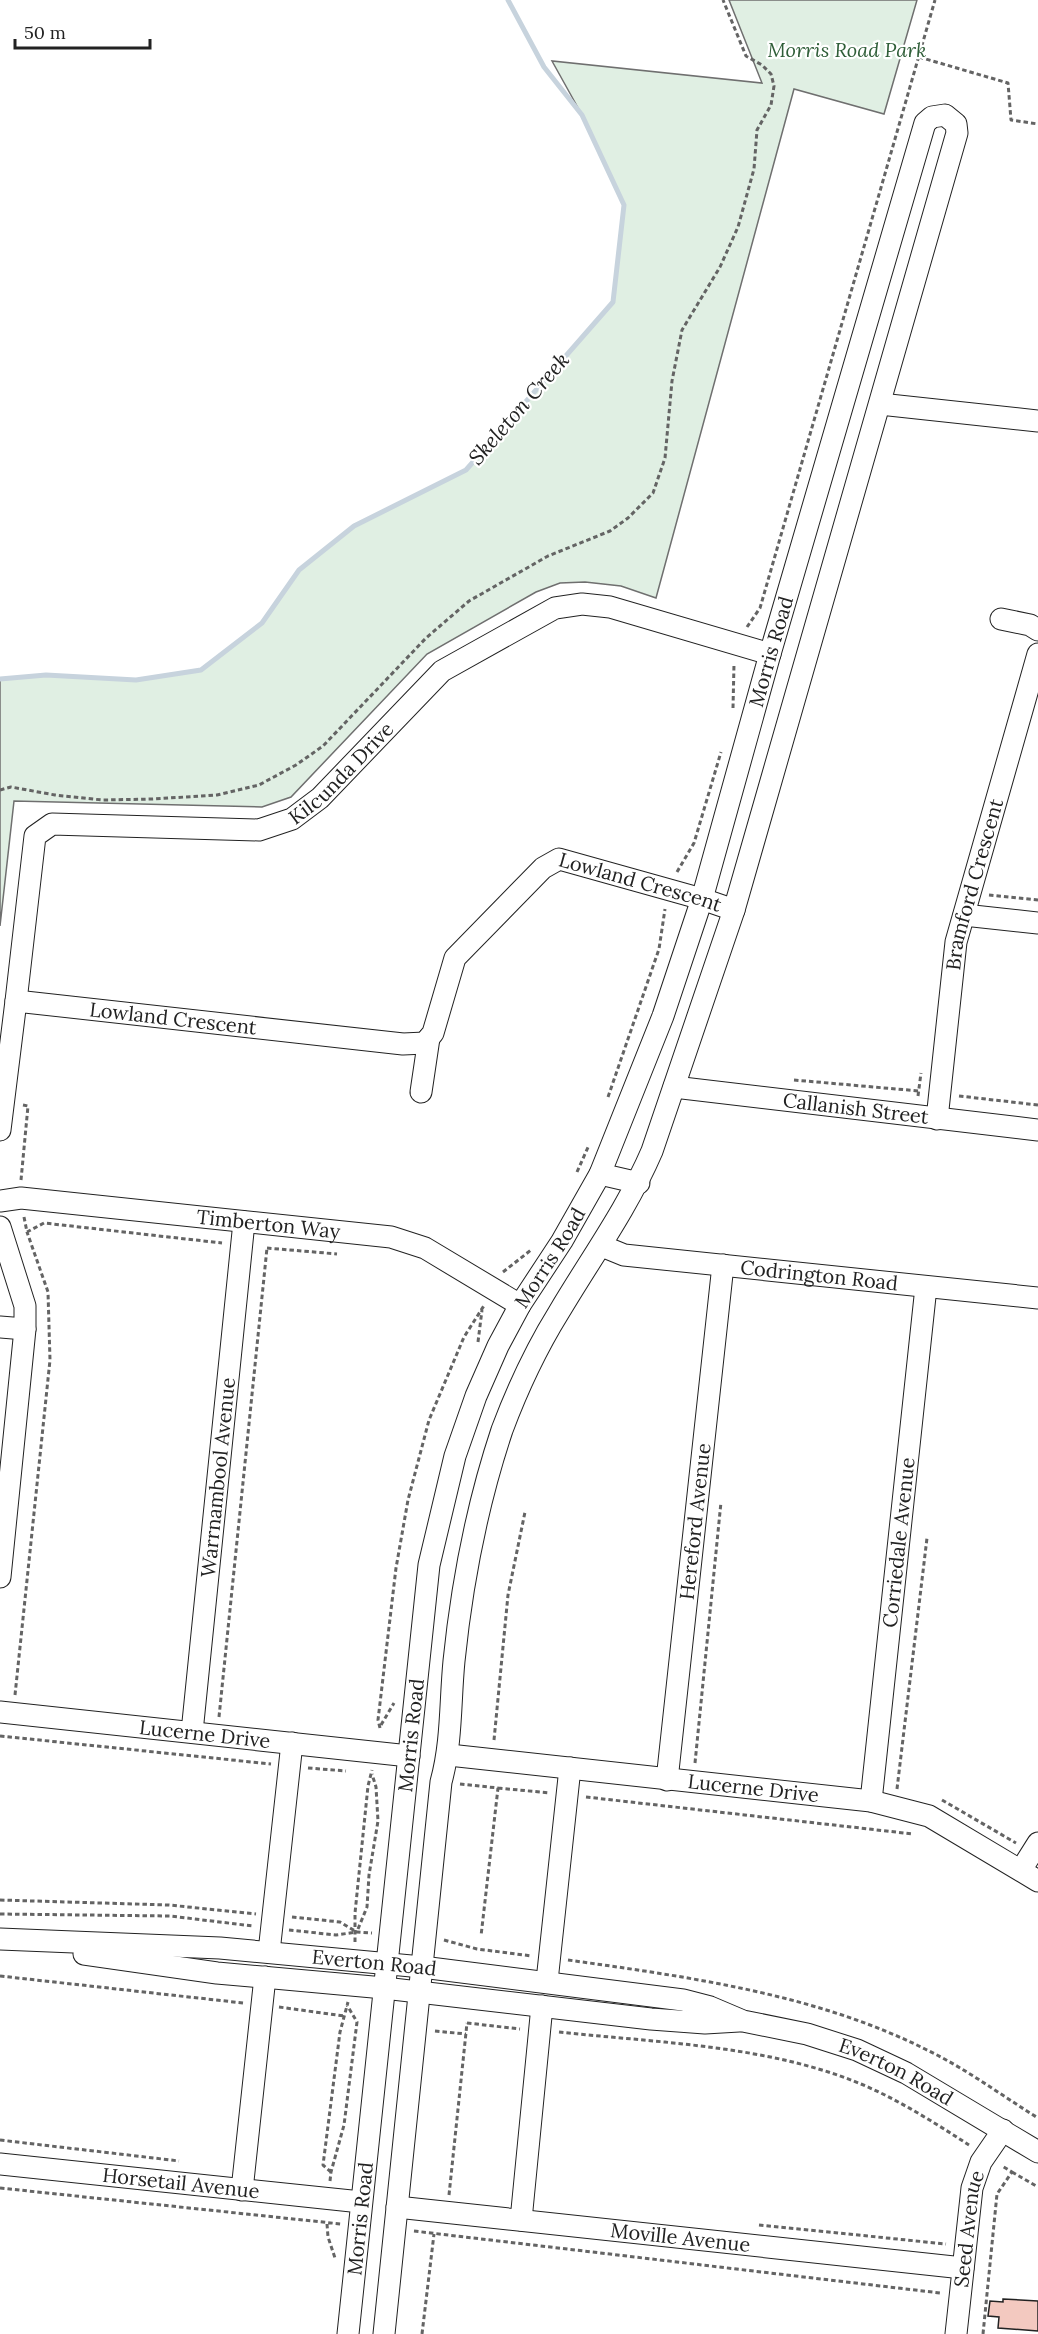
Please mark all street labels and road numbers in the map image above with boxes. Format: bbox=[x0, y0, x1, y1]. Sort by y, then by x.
street label: Morris Road bbox=[743, 593, 798, 709]
street label: Kilcunda Drive bbox=[283, 716, 399, 829]
street label: Bramford Crescent bbox=[940, 795, 1008, 972]
street label: Lowland Crescent bbox=[556, 847, 725, 917]
street label: Lowland Crescent bbox=[88, 996, 258, 1040]
street label: Callanish Street bbox=[782, 1087, 930, 1129]
street label: Morris Road bbox=[509, 1203, 590, 1312]
street label: Timberton Way bbox=[195, 1204, 342, 1244]
street label: Codrington Road bbox=[739, 1254, 899, 1295]
street label: Warrnambool Avenue bbox=[195, 1376, 240, 1578]
street label: Hereford Avenue bbox=[674, 1442, 716, 1601]
street label: Corriedale Avenue bbox=[877, 1456, 920, 1629]
street label: Morris Road bbox=[392, 1677, 429, 1793]
street label: Lucerne Drive bbox=[138, 1714, 272, 1753]
street label: Lucerne Drive bbox=[686, 1768, 820, 1807]
street label: Everton Road bbox=[311, 1944, 438, 1981]
street label: Everton Road bbox=[836, 2032, 958, 2110]
street label: Morris Road bbox=[341, 2161, 378, 2277]
street label: Horsetail Avenue bbox=[101, 2162, 261, 2203]
street label: Seed Avenue bbox=[948, 2166, 989, 2289]
street label: Moville Avenue bbox=[609, 2217, 752, 2257]

